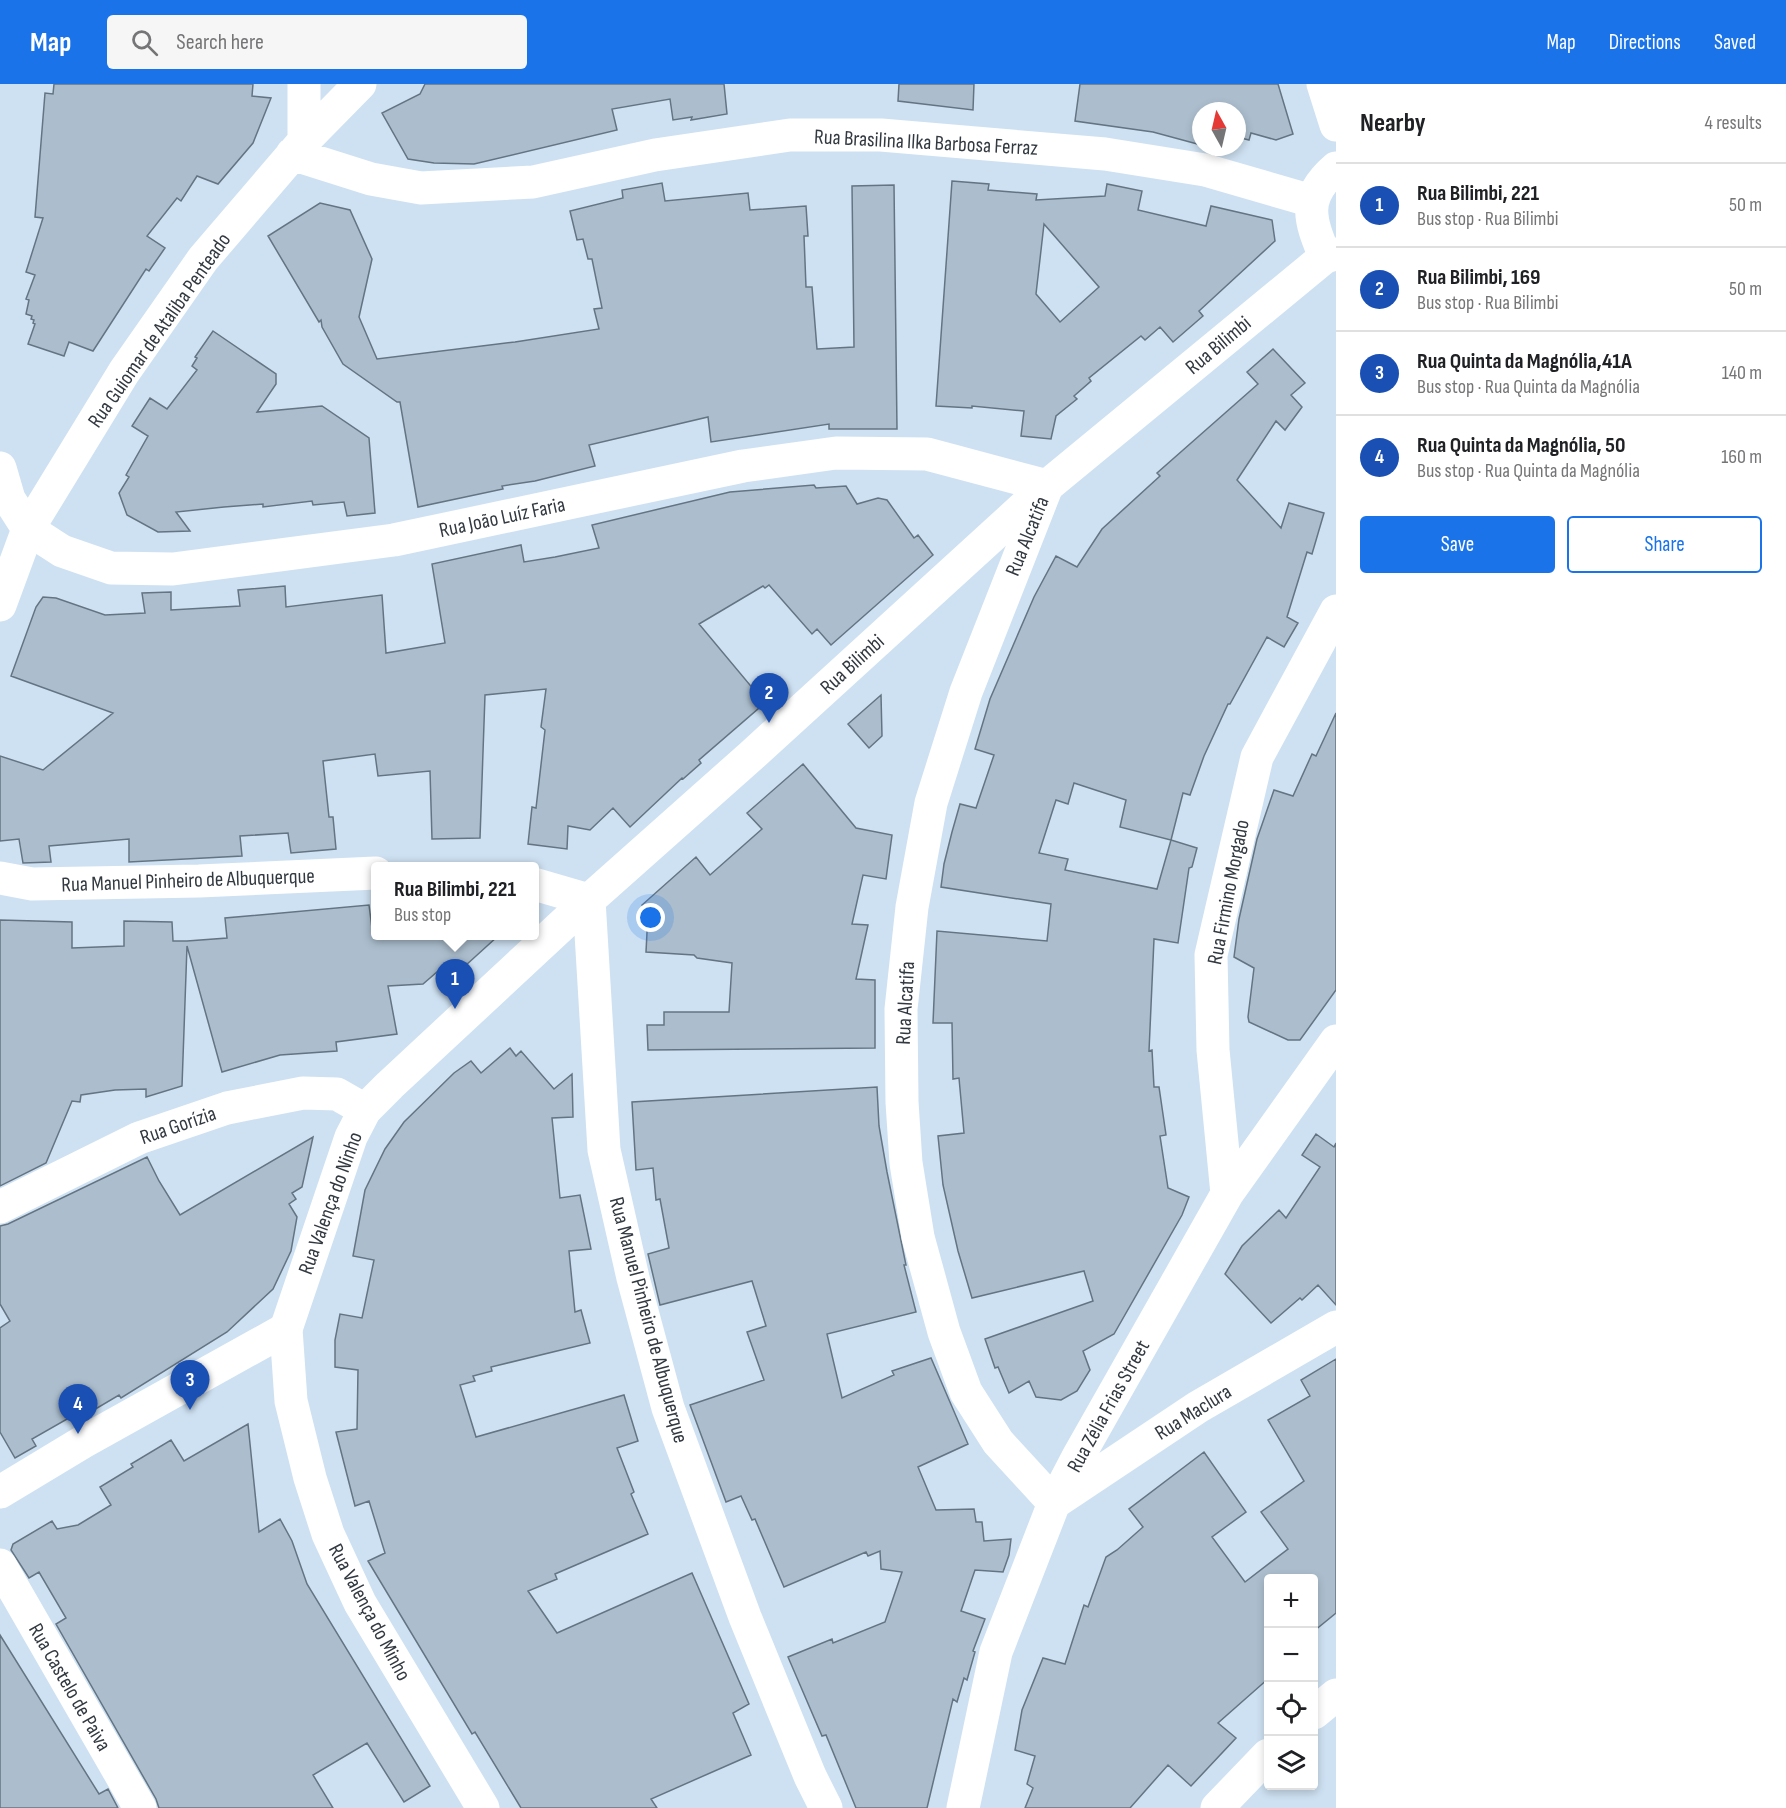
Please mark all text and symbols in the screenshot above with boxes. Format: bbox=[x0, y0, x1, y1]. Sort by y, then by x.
search box bbox=[107, 15, 527, 69]
text: Map bbox=[30, 26, 71, 59]
icon: search bbox=[128, 26, 161, 59]
text: Search here bbox=[176, 29, 264, 56]
text: Map bbox=[1546, 30, 1576, 55]
text: Directions bbox=[1609, 30, 1681, 55]
text: Saved bbox=[1714, 30, 1756, 55]
north arrow bbox=[1192, 102, 1246, 156]
text: Nearby bbox=[1360, 108, 1426, 139]
text: 4 results bbox=[1705, 111, 1762, 135]
street label: Rua Brasilina Ilka Barbosa Ferraz bbox=[813, 124, 1039, 161]
text: Rua Bilimbi, 221 bbox=[1417, 180, 1539, 207]
text: 1 bbox=[1376, 193, 1383, 217]
text: 50 m bbox=[1729, 193, 1762, 217]
text: Bus stop · Rua Bilimbi bbox=[1417, 207, 1558, 231]
street label: Rua Guiomar de Ataliba Penteado bbox=[83, 228, 236, 432]
text: Rua Bilimbi, 169 bbox=[1417, 264, 1540, 291]
text: 2 bbox=[1375, 277, 1384, 301]
text: 50 m bbox=[1729, 277, 1762, 301]
text: Bus stop · Rua Bilimbi bbox=[1417, 291, 1558, 315]
street label: Rua Bilimbi bbox=[1181, 311, 1256, 380]
text: Rua Quinta da Magnólia,41A bbox=[1417, 348, 1632, 375]
text: 3 bbox=[1375, 361, 1384, 385]
text: 140 m bbox=[1722, 361, 1762, 385]
text: Bus stop · Rua Quinta da Magnólia bbox=[1417, 375, 1640, 399]
text: Rua Quinta da Magnólia, 50 bbox=[1417, 432, 1625, 459]
text: 4 bbox=[1375, 445, 1384, 469]
text: 160 m bbox=[1721, 445, 1762, 469]
text: Bus stop · Rua Quinta da Magnólia bbox=[1417, 459, 1640, 483]
street label: Rua João Luíz Faria bbox=[437, 492, 567, 543]
street label: Rua Alcatifa bbox=[1000, 493, 1055, 580]
button: Save bbox=[1360, 516, 1555, 573]
button: Share bbox=[1567, 516, 1762, 573]
street label: Rua Bilimbi bbox=[815, 629, 890, 700]
pin: 2 bbox=[750, 674, 788, 723]
street label: Rua Firmino Morgado bbox=[1202, 818, 1255, 967]
popup bbox=[371, 862, 539, 940]
street label: Rua Manuel Pinheiro de Albuquerque bbox=[61, 864, 315, 897]
text: Rua Bilimbi, 221 bbox=[394, 876, 516, 903]
text: Bus stop bbox=[394, 903, 451, 927]
your location bbox=[636, 903, 665, 932]
pin: 1 bbox=[436, 960, 474, 1009]
street label: Rua Alcatifa bbox=[891, 961, 920, 1045]
street label: Rua Gorízia bbox=[137, 1101, 219, 1150]
street label: Rua Valença do Ninho bbox=[293, 1129, 368, 1278]
street label: Rua Manuel Pinheiro de Albuquerque bbox=[604, 1194, 693, 1446]
street label: Rua Zélia Frias Street bbox=[1062, 1336, 1155, 1477]
pin: 3 bbox=[170, 1360, 210, 1410]
street label: Rua Maclura bbox=[1150, 1379, 1236, 1446]
pin: 4 bbox=[58, 1384, 98, 1434]
street label: Rua Valença do Minho bbox=[323, 1539, 416, 1685]
map controls bbox=[1264, 1574, 1318, 1790]
button: + bbox=[1264, 1574, 1318, 1628]
street label: Rua Castelo de Paiva bbox=[23, 1619, 116, 1755]
button: − bbox=[1264, 1628, 1318, 1682]
button: locate bbox=[1264, 1682, 1318, 1736]
button: layers bbox=[1264, 1736, 1318, 1790]

